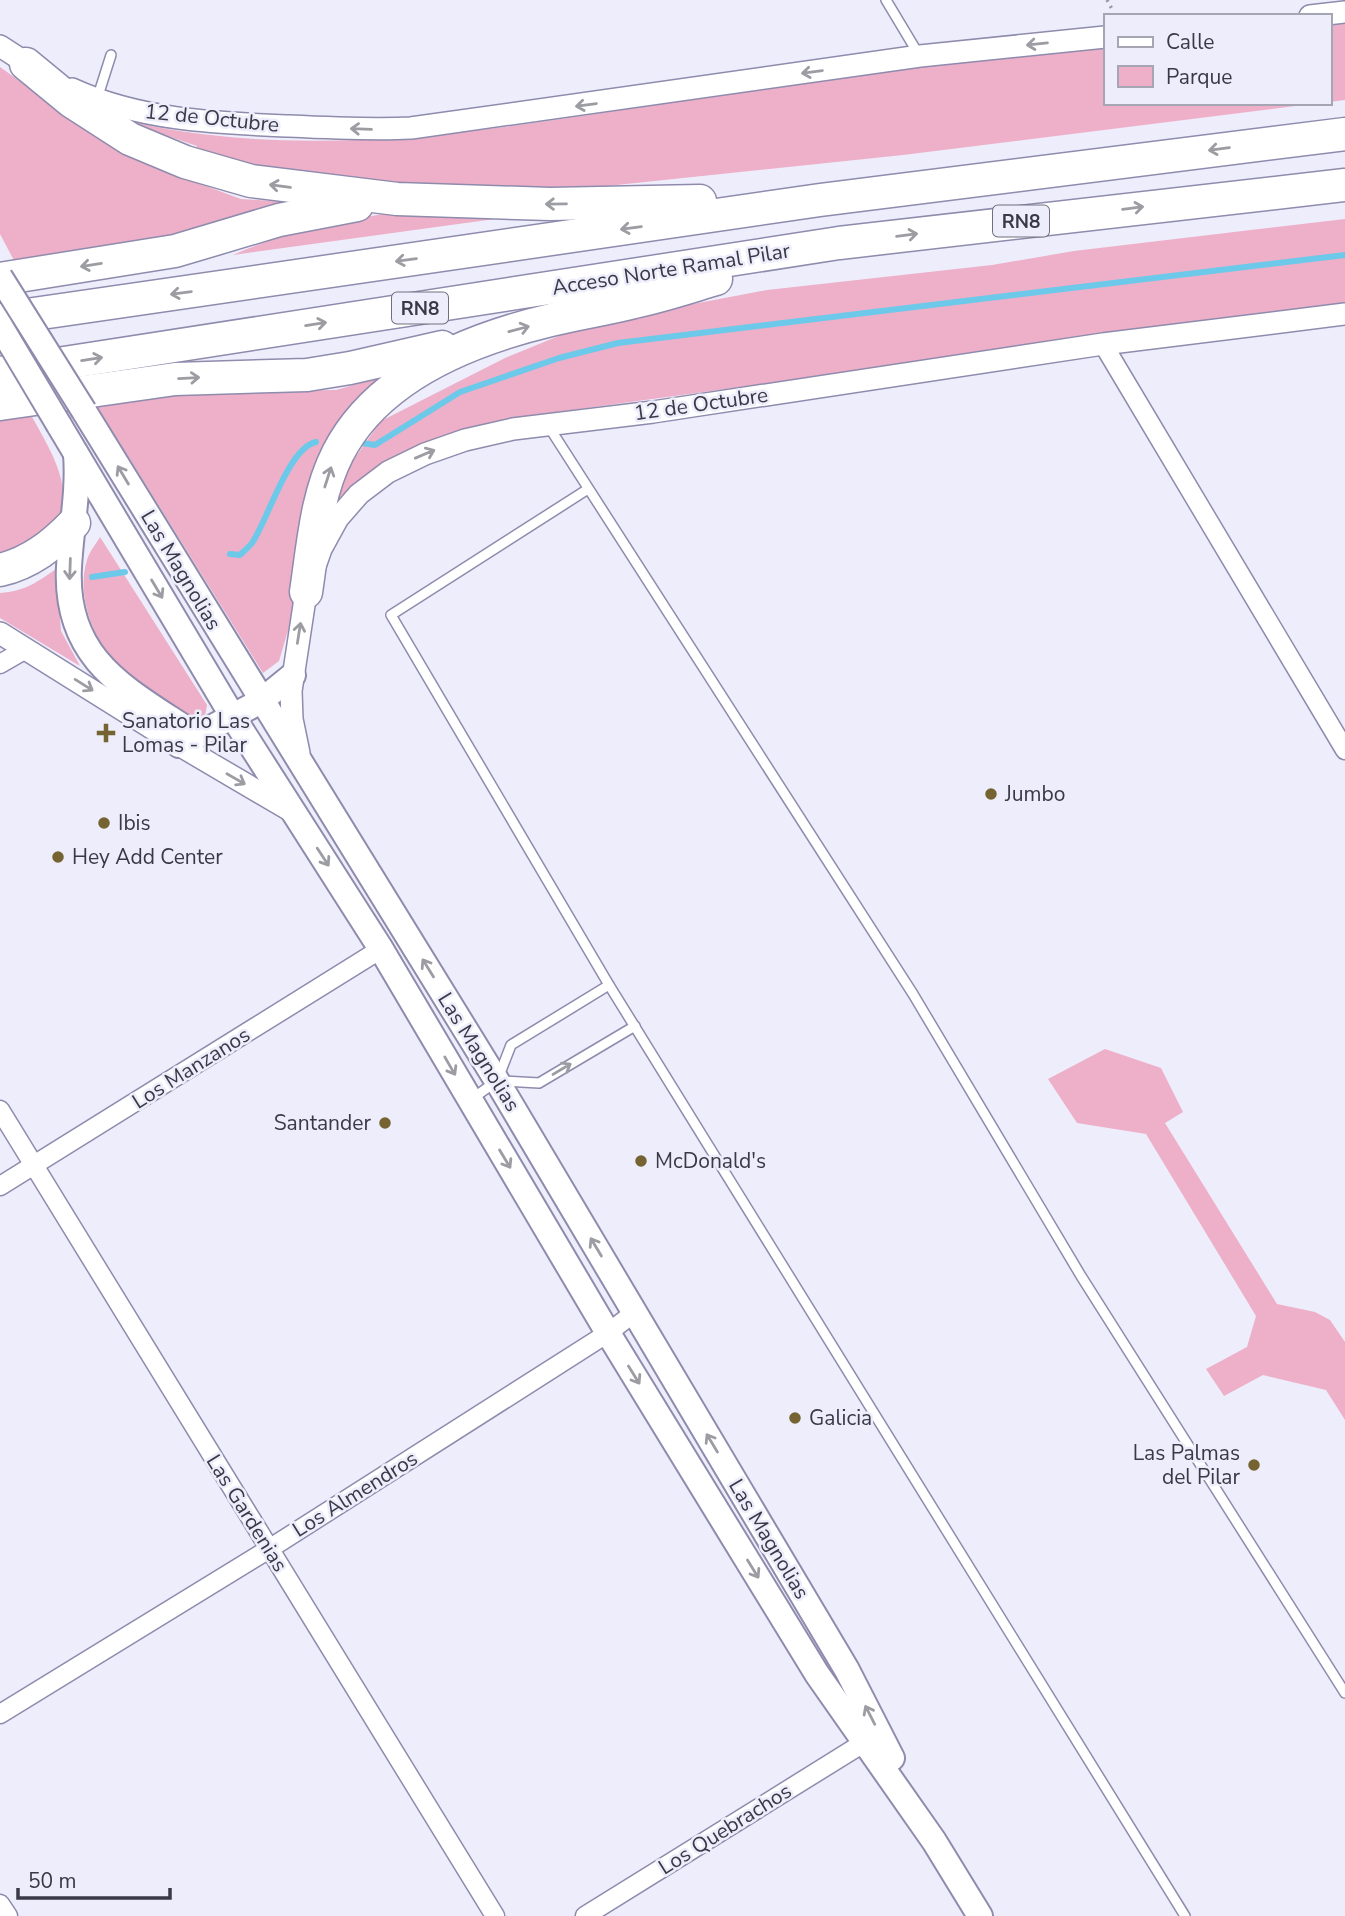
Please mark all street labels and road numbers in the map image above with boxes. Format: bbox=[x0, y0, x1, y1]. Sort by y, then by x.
street label: 12 de Octubre bbox=[143, 97, 281, 139]
road number: RN8 bbox=[993, 206, 1049, 236]
street label: Acceso Norte Ramal Pilar bbox=[550, 236, 792, 302]
road number: RN8 bbox=[392, 292, 448, 324]
street label: 12 de Octubre bbox=[632, 381, 770, 427]
street label: Las Magnolias bbox=[134, 505, 228, 635]
street label: Las Magnolias bbox=[431, 987, 527, 1117]
street label: Los Manzanos bbox=[127, 1021, 255, 1115]
street label: Los Almendros bbox=[287, 1444, 423, 1544]
street label: Las Gardenias bbox=[200, 1449, 294, 1577]
street label: Las Magnolias bbox=[722, 1474, 816, 1604]
street label: Los Quebrachos bbox=[653, 1777, 797, 1881]

